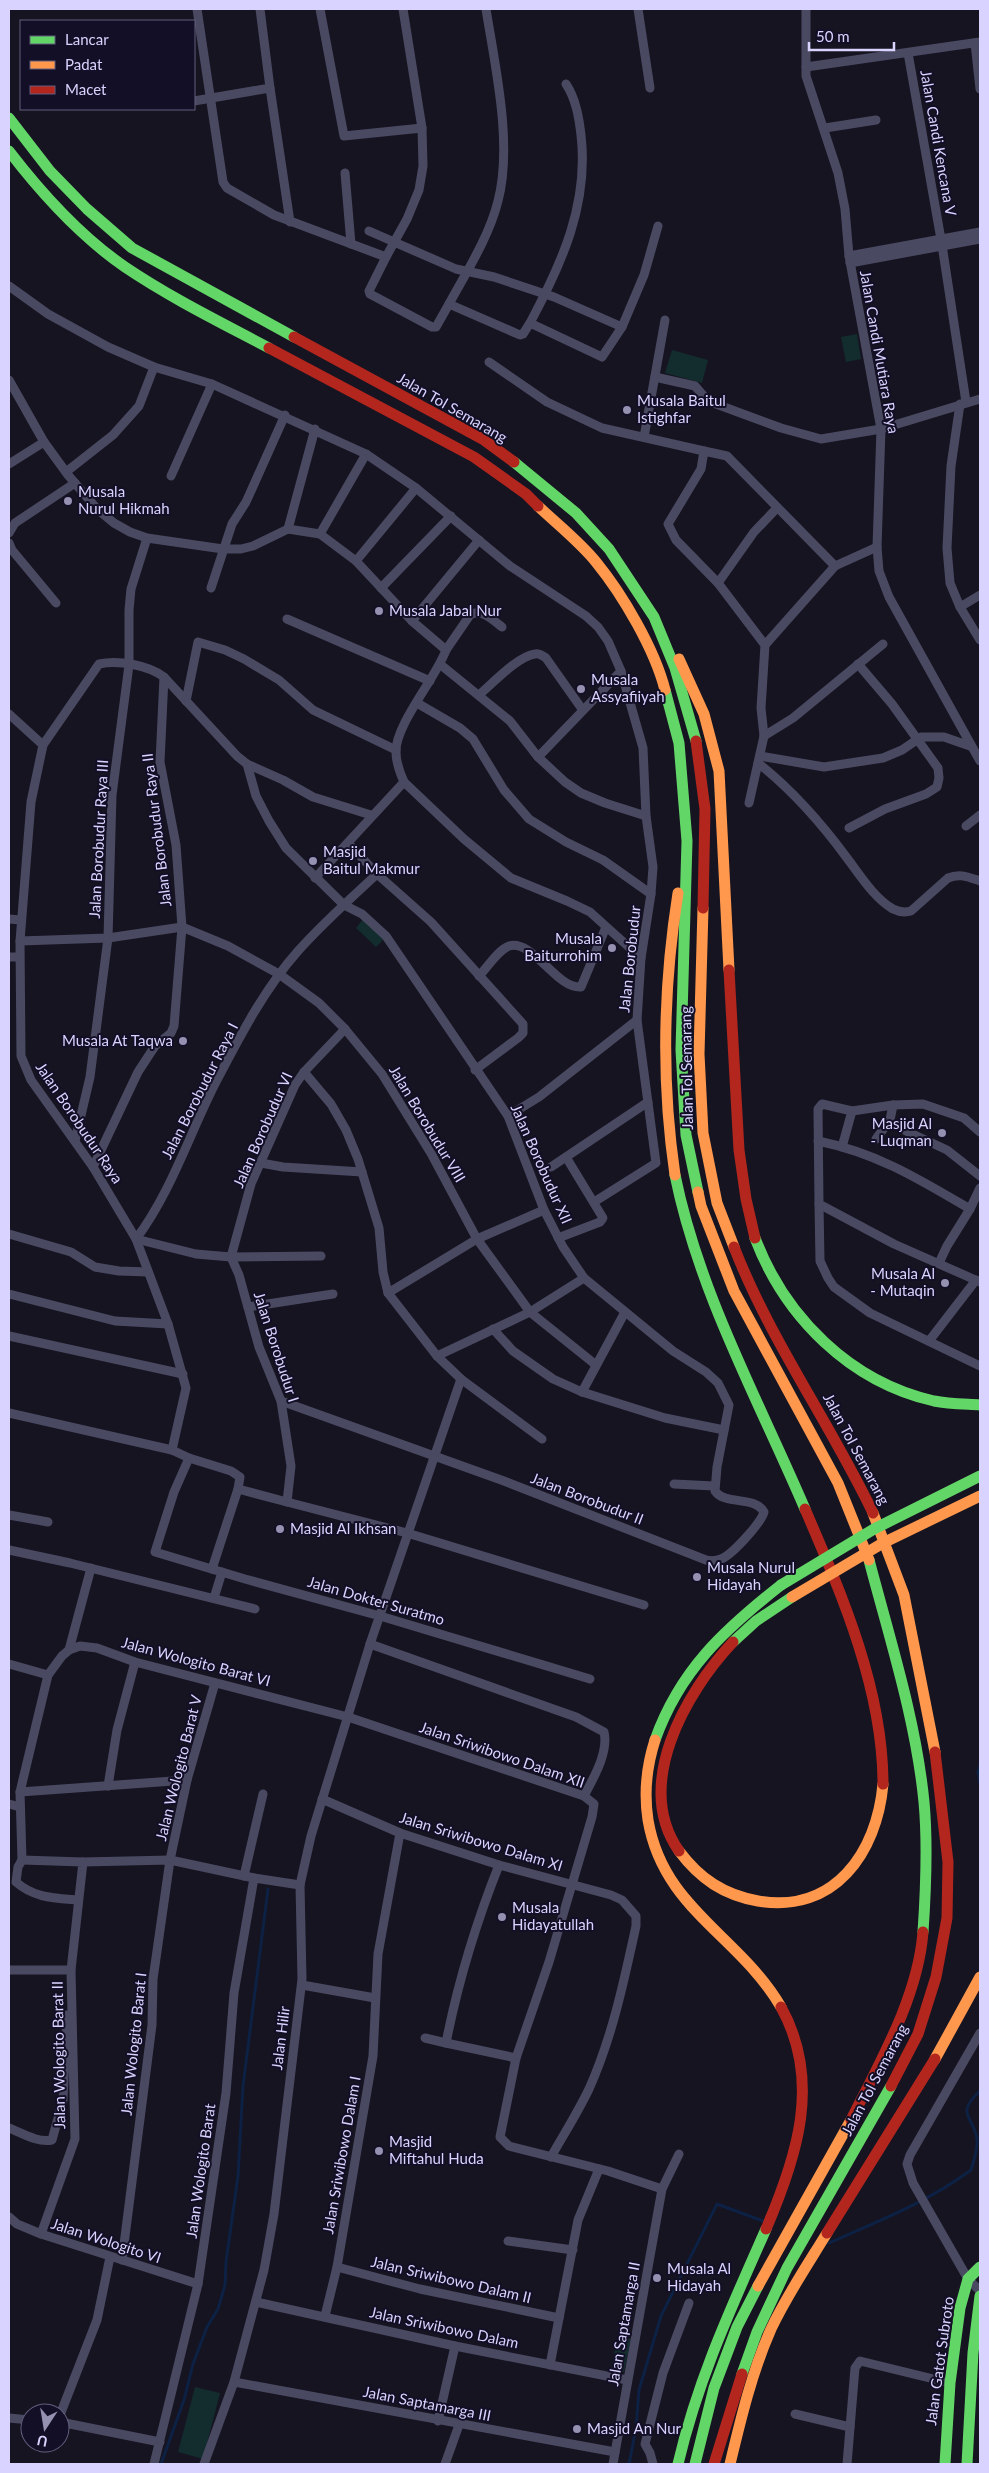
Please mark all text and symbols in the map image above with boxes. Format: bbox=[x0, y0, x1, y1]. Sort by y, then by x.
legend bbox=[20, 20, 195, 110]
scale bar bbox=[809, 20, 894, 52]
text: 50 m bbox=[816, 27, 850, 45]
text: Lancar bbox=[65, 30, 109, 48]
text: Padat bbox=[65, 55, 103, 73]
street label: Jalan Candi Kencana V bbox=[917, 68, 961, 218]
text: Macet bbox=[65, 80, 107, 98]
street label: Jalan Candi Mutiara Raya bbox=[857, 269, 903, 435]
street label: Jalan Tol Semarang bbox=[394, 368, 511, 446]
place label: Musala Baitul Istighfar bbox=[637, 391, 726, 426]
marker: Musala Baitul Istighfar bbox=[621, 404, 633, 416]
place label: Musala Nurul Hikmah bbox=[78, 482, 170, 517]
marker: Musala Nurul Hikmah bbox=[62, 495, 74, 507]
place label: Musala Jabal Nur bbox=[389, 601, 502, 619]
marker: Musala Jabal Nur bbox=[373, 605, 385, 617]
place label: Musala Assyafiiyah bbox=[591, 670, 665, 705]
marker: Musala Assyafiiyah bbox=[575, 683, 587, 695]
street label: Jalan Borobudur Raya II bbox=[138, 752, 174, 908]
street label: Jalan Borobudur Raya III bbox=[85, 759, 111, 919]
place label: Masjid Baitul Makmur bbox=[323, 842, 420, 877]
marker: Masjid Baitul Makmur bbox=[307, 855, 319, 867]
street label: Jalan Borobudur bbox=[614, 904, 644, 1013]
place label: Musala Baiturrohim bbox=[524, 929, 602, 964]
marker: Musala Baiturrohim bbox=[606, 942, 618, 954]
street label: Jalan Tol Semarang bbox=[676, 1006, 696, 1130]
street label: Jalan Borobudur Raya I bbox=[157, 1019, 241, 1162]
place label: Musala At Taqwa bbox=[62, 1031, 173, 1049]
marker: Musala At Taqwa bbox=[177, 1035, 189, 1047]
street label: Jalan Borobudur Raya bbox=[33, 1058, 127, 1187]
street label: Jalan Borobudur VIII bbox=[386, 1062, 470, 1185]
street label: Jalan Borobudur VI bbox=[228, 1069, 296, 1190]
street label: Jalan Borobudur XII bbox=[507, 1101, 576, 1226]
place label: Masjid Al - Luqman bbox=[870, 1114, 932, 1149]
marker: Masjid Al - Luqman bbox=[936, 1127, 948, 1139]
place label: Musala Al - Mutaqin bbox=[870, 1264, 935, 1299]
marker: Musala Al - Mutaqin bbox=[939, 1277, 951, 1289]
street label: Jalan Borobudur I bbox=[251, 1289, 303, 1404]
street label: Jalan Tol Semarang bbox=[820, 1390, 894, 1508]
street label: Jalan Borobudur II bbox=[528, 1468, 646, 1528]
place label: Masjid Al Ikhsan bbox=[290, 1519, 397, 1537]
marker: Masjid Al Ikhsan bbox=[274, 1523, 286, 1535]
place label: Musala Nurul Hidayah bbox=[707, 1558, 795, 1593]
marker: Musala Nurul Hidayah bbox=[691, 1571, 703, 1583]
street label: Jalan Dokter Suratmo bbox=[306, 1572, 447, 1628]
street label: Jalan Wologito Barat VI bbox=[120, 1632, 273, 1690]
street label: Jalan Wologito Barat V bbox=[151, 1692, 205, 1842]
street label: Jalan Sriwibowo Dalam XII bbox=[417, 1717, 587, 1791]
street label: Jalan Sriwibowo Dalam XI bbox=[398, 1808, 565, 1874]
place label: Musala Hidayatullah bbox=[512, 1898, 594, 1933]
marker: Musala Hidayatullah bbox=[496, 1911, 508, 1923]
street label: Jalan Wologito Barat I bbox=[117, 1971, 149, 2116]
street label: Jalan Wologito Barat II bbox=[48, 1981, 68, 2129]
street label: Jalan Hilir bbox=[267, 2004, 293, 2071]
street label: Jalan Tol Semarang bbox=[837, 2020, 911, 2138]
street label: Jalan Sriwibowo Dalam I bbox=[318, 2074, 364, 2235]
street label: Jalan Wologito Barat bbox=[182, 2102, 218, 2239]
place label: Masjid Miftahul Huda bbox=[389, 2132, 484, 2167]
marker: Masjid Miftahul Huda bbox=[373, 2145, 385, 2157]
street label: Jalan Wologito VI bbox=[49, 2214, 164, 2266]
street label: Jalan Sriwibowo Dalam II bbox=[369, 2252, 533, 2306]
place label: Musala Al Hidayah bbox=[667, 2259, 731, 2294]
street label: Jalan Saptamarga II bbox=[603, 2260, 643, 2387]
marker: Musala Al Hidayah bbox=[651, 2272, 663, 2284]
street label: Jalan Gatot Subroto bbox=[921, 2295, 957, 2426]
street label: Jalan Sriwibowo Dalam bbox=[368, 2302, 520, 2352]
street label: Jalan Saptamarga III bbox=[362, 2382, 493, 2424]
north arrow bbox=[20, 2403, 70, 2453]
place label: Masjid An Nur bbox=[587, 2419, 682, 2437]
marker: Masjid An Nur bbox=[571, 2423, 583, 2435]
text: U bbox=[35, 2432, 49, 2451]

